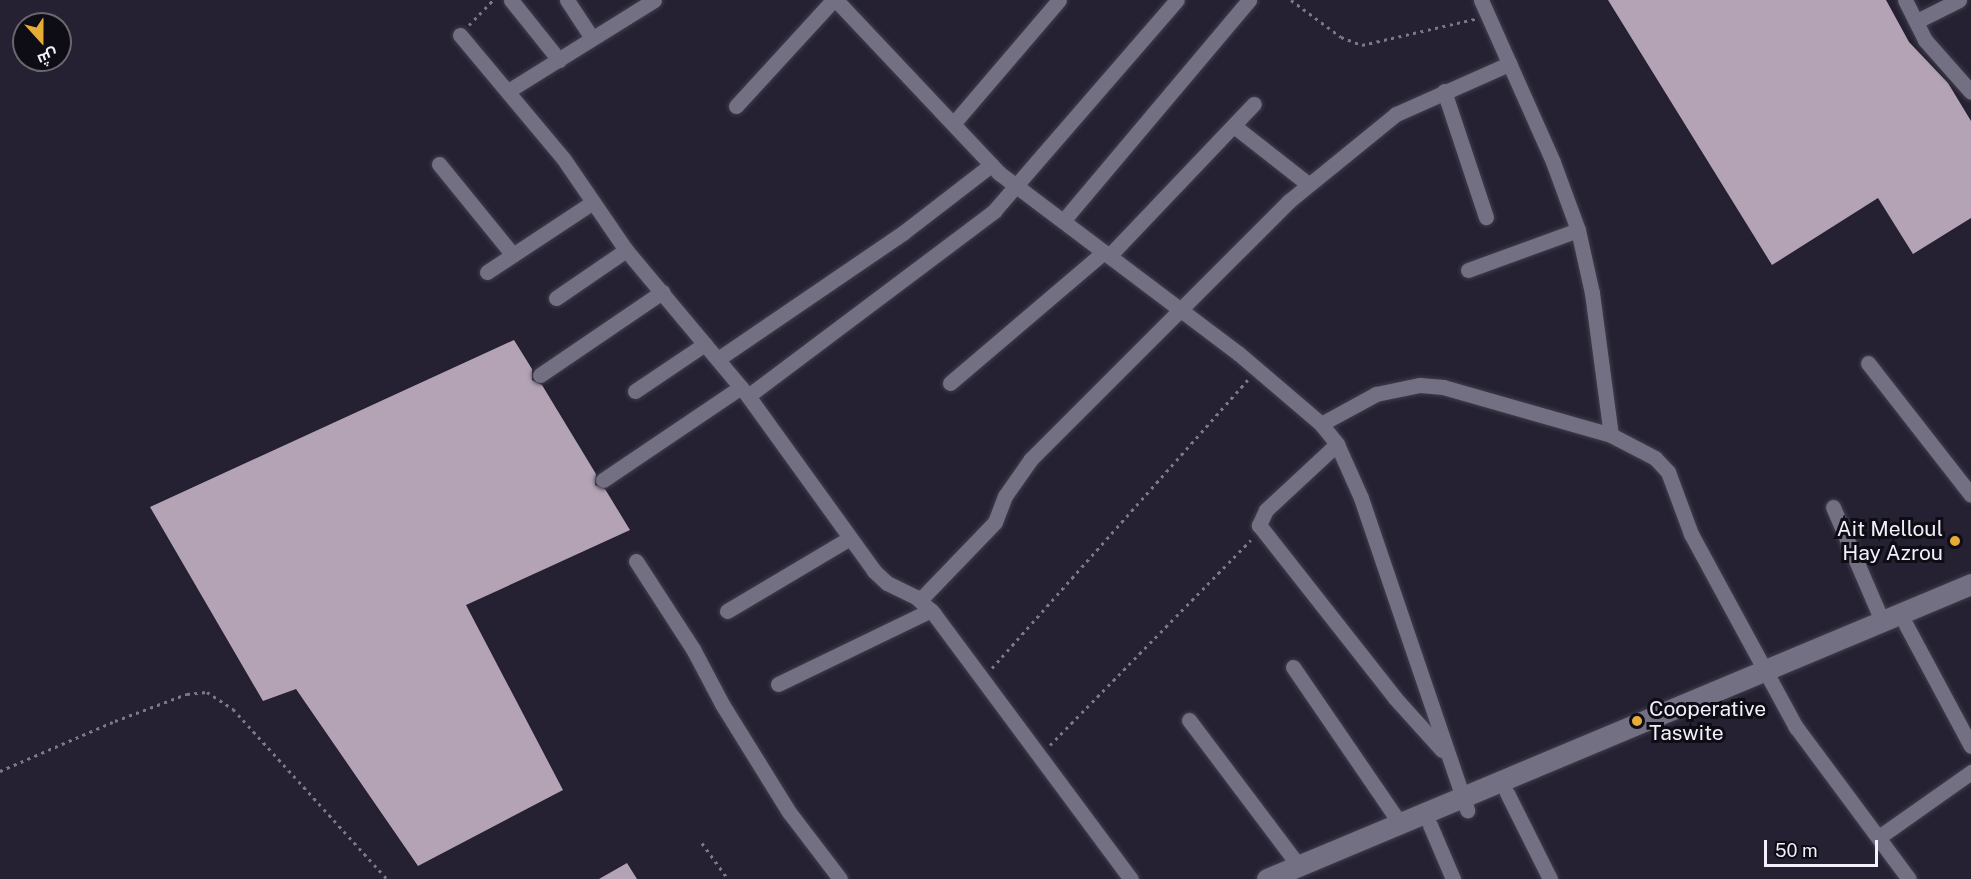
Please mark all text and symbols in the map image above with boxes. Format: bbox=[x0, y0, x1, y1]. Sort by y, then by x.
north arrow bbox=[12, 12, 72, 72]
text: ش bbox=[35, 45, 61, 70]
place label: Ait Melloul Hay Azrou bbox=[1837, 516, 1943, 566]
marker: Ait Melloul Hay Azrou bbox=[1948, 534, 1962, 548]
place label: Cooperative Taswite bbox=[1649, 696, 1766, 746]
marker: Cooperative Taswite bbox=[1630, 714, 1644, 728]
scale bar bbox=[1767, 828, 1881, 866]
text: 50 m bbox=[1775, 840, 1818, 861]

